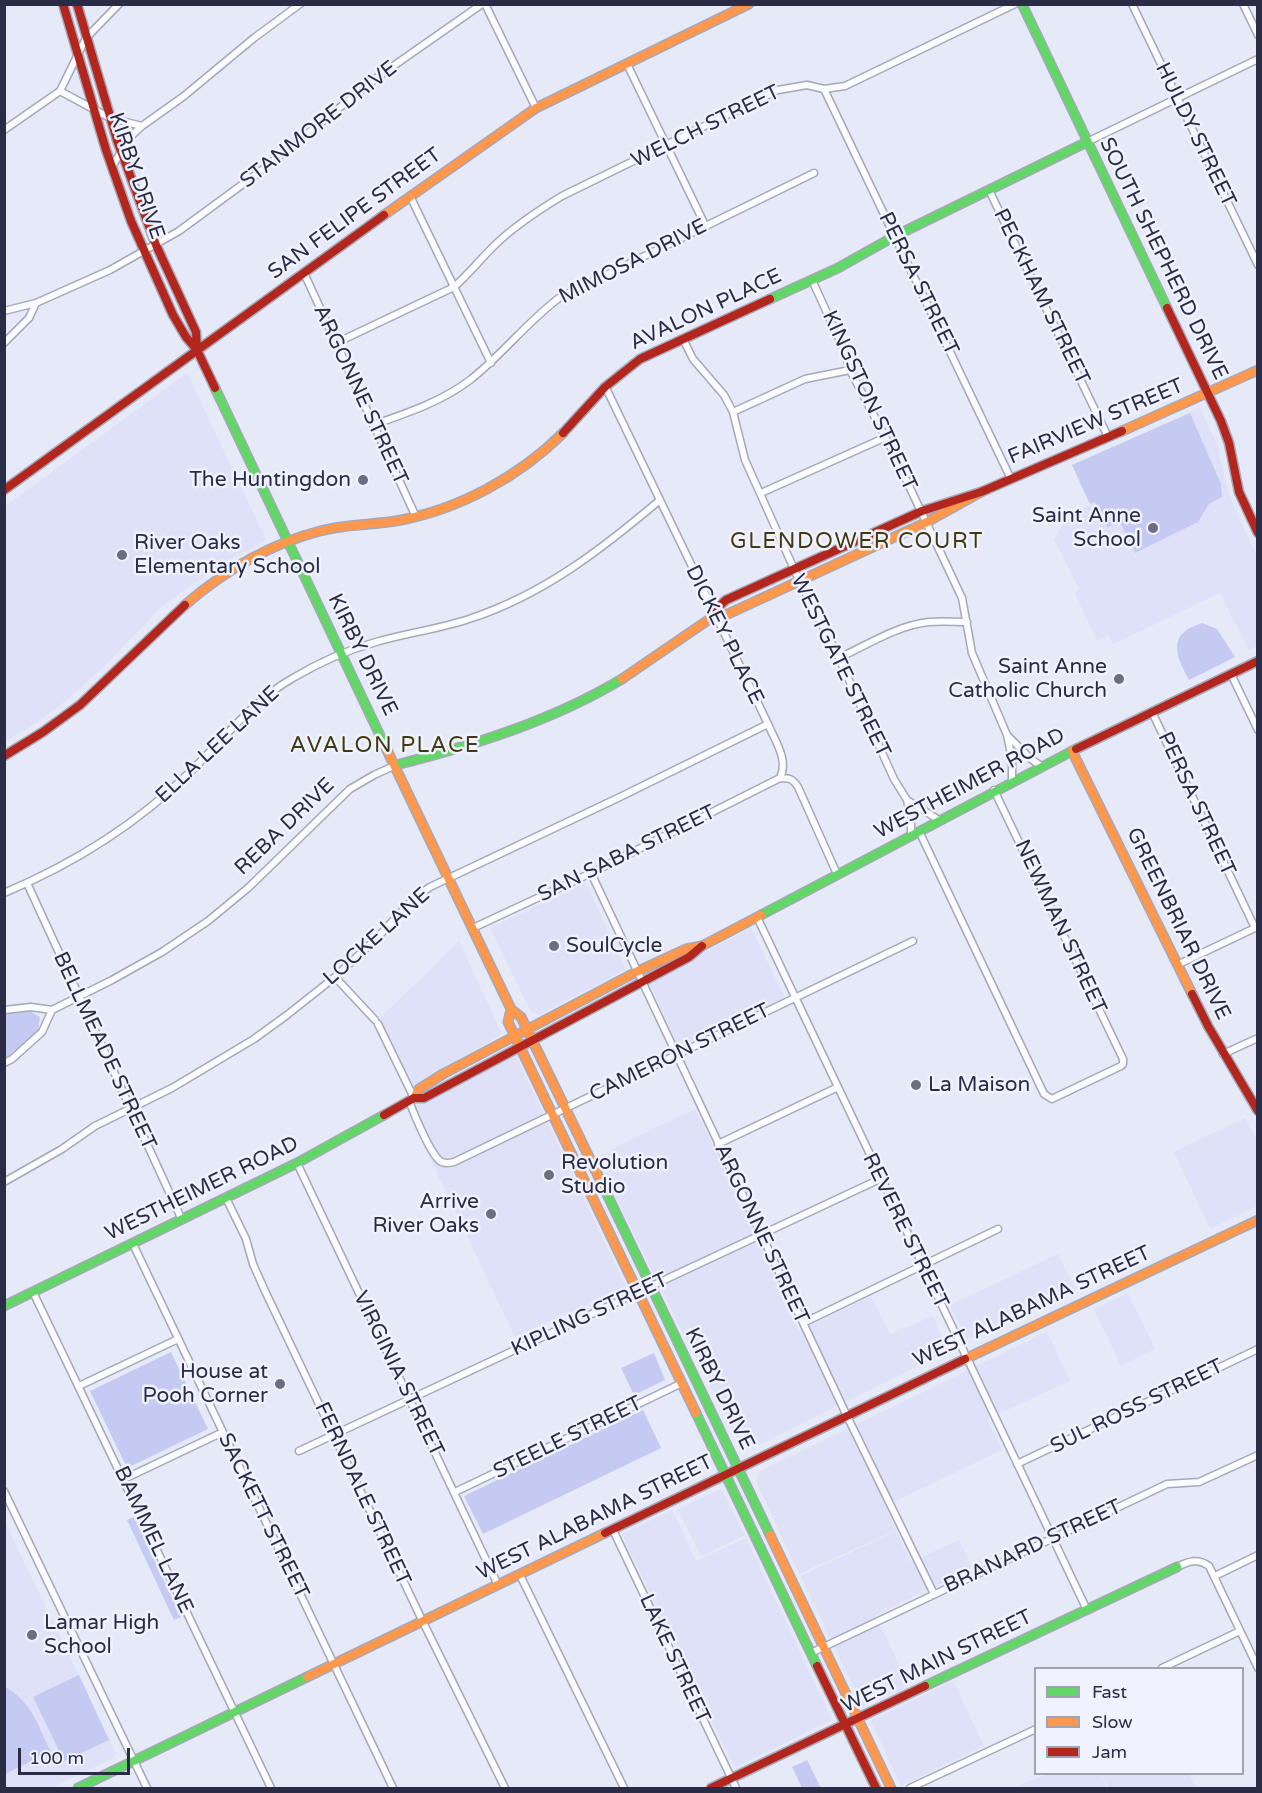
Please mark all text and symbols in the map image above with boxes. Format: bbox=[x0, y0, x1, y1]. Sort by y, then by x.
street label: STANMORE DRIVE bbox=[236, 56, 402, 194]
street label: HULDY STREET bbox=[1149, 59, 1241, 211]
street label: WELCH STREET bbox=[628, 80, 784, 174]
street label: KIRBY DRIVE bbox=[103, 109, 169, 243]
street label: SOUTH SHEPHERD DRIVE bbox=[1093, 134, 1233, 384]
street label: SAN FELIPE STREET bbox=[264, 143, 446, 285]
street label: PECKHAM STREET bbox=[987, 205, 1095, 389]
street label: PERSA STREET bbox=[872, 208, 964, 360]
street label: MIMOSA DRIVE bbox=[555, 214, 711, 310]
street label: AVALON PLACE bbox=[626, 264, 786, 356]
street label: ARGONNE STREET bbox=[307, 301, 413, 489]
street label: KINGSTON STREET bbox=[816, 307, 922, 495]
street label: FAIRVIEW STREET bbox=[1004, 374, 1188, 470]
place label: The Huntingdon bbox=[189, 467, 351, 493]
marker: The Huntingdon bbox=[356, 473, 370, 487]
place label: Saint Anne School bbox=[1032, 503, 1141, 553]
marker: Saint Anne School bbox=[1146, 521, 1160, 535]
district label: GLENDOWER COURT bbox=[730, 529, 984, 555]
place label: River Oaks Elementary School bbox=[134, 530, 321, 580]
marker: River Oaks Elementary School bbox=[115, 548, 129, 562]
street label: DICKEY PLACE bbox=[679, 561, 769, 709]
street label: WESTGATE STREET bbox=[785, 570, 895, 762]
street label: KIRBY DRIVE bbox=[322, 590, 402, 720]
place label: Saint Anne Catholic Church bbox=[948, 654, 1107, 704]
marker: Saint Anne Catholic Church bbox=[1112, 672, 1126, 686]
street label: ELLA LEE LANE bbox=[151, 681, 285, 809]
street label: WESTHEIMER ROAD bbox=[870, 723, 1070, 845]
street label: PERSA STREET bbox=[1152, 728, 1240, 880]
district label: AVALON PLACE bbox=[290, 733, 480, 759]
street label: REBA DRIVE bbox=[230, 773, 340, 881]
street label: SAN SABA STREET bbox=[534, 800, 720, 908]
street label: GREENBRIAR DRIVE bbox=[1120, 824, 1236, 1024]
street label: NEWMAN STREET bbox=[1009, 836, 1111, 1018]
street label: LOCKE LANE bbox=[319, 883, 435, 991]
place label: SoulCycle bbox=[566, 933, 662, 959]
marker: SoulCycle bbox=[547, 939, 561, 953]
street label: BELLMEADE STREET bbox=[47, 948, 161, 1154]
street label: CAMERON STREET bbox=[586, 998, 774, 1108]
place label: La Maison bbox=[928, 1072, 1030, 1098]
marker: La Maison bbox=[909, 1078, 923, 1092]
street label: WESTHEIMER ROAD bbox=[101, 1131, 303, 1247]
street label: ARGONNE STREET bbox=[708, 1140, 814, 1328]
street label: REVERE STREET bbox=[856, 1149, 954, 1313]
place label: Revolution Studio bbox=[561, 1150, 668, 1200]
marker: Revolution Studio bbox=[542, 1168, 556, 1182]
place label: Arrive River Oaks bbox=[372, 1189, 479, 1239]
marker: Arrive River Oaks bbox=[484, 1207, 498, 1221]
street label: WEST ALABAMA STREET bbox=[909, 1241, 1155, 1373]
street label: KIPLING STREET bbox=[508, 1268, 672, 1362]
street label: VIRGINIA STREET bbox=[347, 1287, 449, 1461]
street label: KIRBY DRIVE bbox=[679, 1324, 759, 1454]
street label: SUL ROSS STREET bbox=[1046, 1354, 1228, 1460]
place label: House at Pooh Corner bbox=[143, 1359, 268, 1409]
marker: House at Pooh Corner bbox=[273, 1377, 287, 1391]
street label: STEELE STREET bbox=[490, 1391, 646, 1485]
street label: FERNDALE STREET bbox=[308, 1398, 416, 1590]
street label: SACKETT STREET bbox=[212, 1429, 314, 1603]
street label: WEST ALABAMA STREET bbox=[473, 1450, 717, 1586]
street label: BAMMEL LANE bbox=[108, 1462, 198, 1618]
street label: BRANARD STREET bbox=[940, 1495, 1126, 1599]
street label: LAKE STREET bbox=[633, 1590, 715, 1728]
street label: WEST MAIN STREET bbox=[838, 1605, 1036, 1719]
place label: Lamar High School bbox=[44, 1610, 159, 1660]
marker: Lamar High School bbox=[25, 1628, 39, 1642]
legend bbox=[1034, 1667, 1244, 1775]
text: Fast bbox=[1092, 1681, 1127, 1703]
text: Slow bbox=[1092, 1711, 1133, 1733]
scale bar bbox=[21, 1736, 134, 1774]
text: Jam bbox=[1092, 1741, 1127, 1763]
text: 100 m bbox=[29, 1747, 84, 1769]

